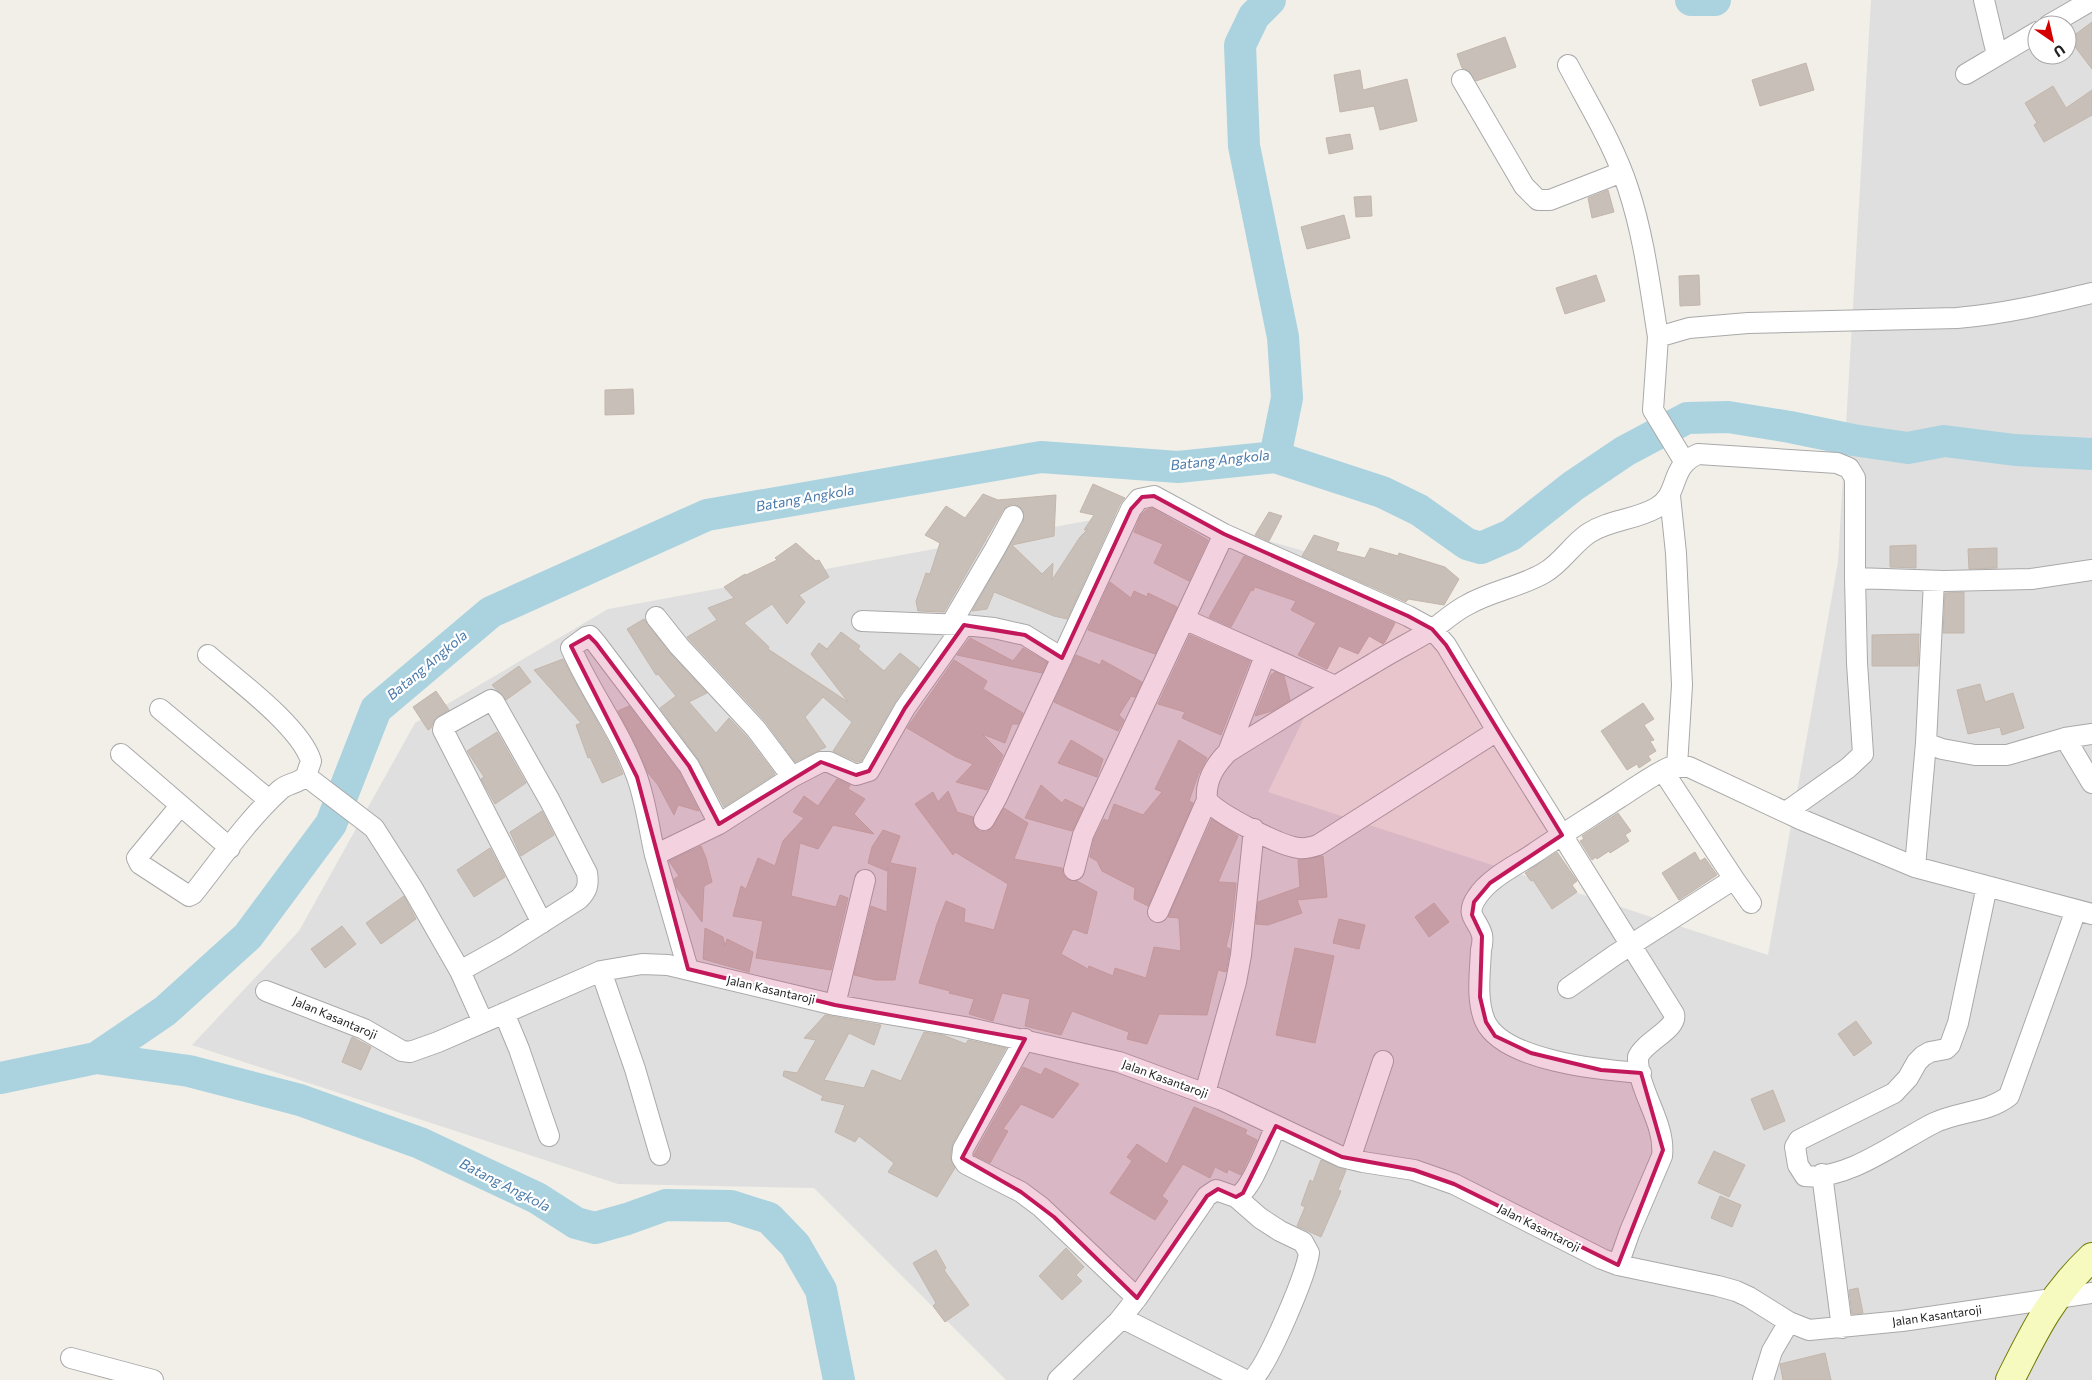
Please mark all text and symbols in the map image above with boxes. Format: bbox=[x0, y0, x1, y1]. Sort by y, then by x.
north arrow bbox=[2027, 15, 2077, 65]
text: U bbox=[2051, 41, 2069, 61]
water label: Batang Angkola bbox=[1170, 446, 1270, 473]
water label: Batang Angkola bbox=[754, 480, 855, 515]
water label: Batang Angkola bbox=[383, 626, 470, 703]
street label: Jalan Kasantaroji bbox=[725, 972, 817, 1007]
street label: Jalan Kasantaroji bbox=[291, 993, 380, 1042]
street label: Jalan Kasantaroji bbox=[1120, 1056, 1210, 1101]
water label: Batang Angkola bbox=[457, 1154, 553, 1215]
street label: Jalan Kasantaroji bbox=[1496, 1200, 1583, 1255]
street label: Jalan Kasantaroji bbox=[1891, 1302, 1983, 1329]

